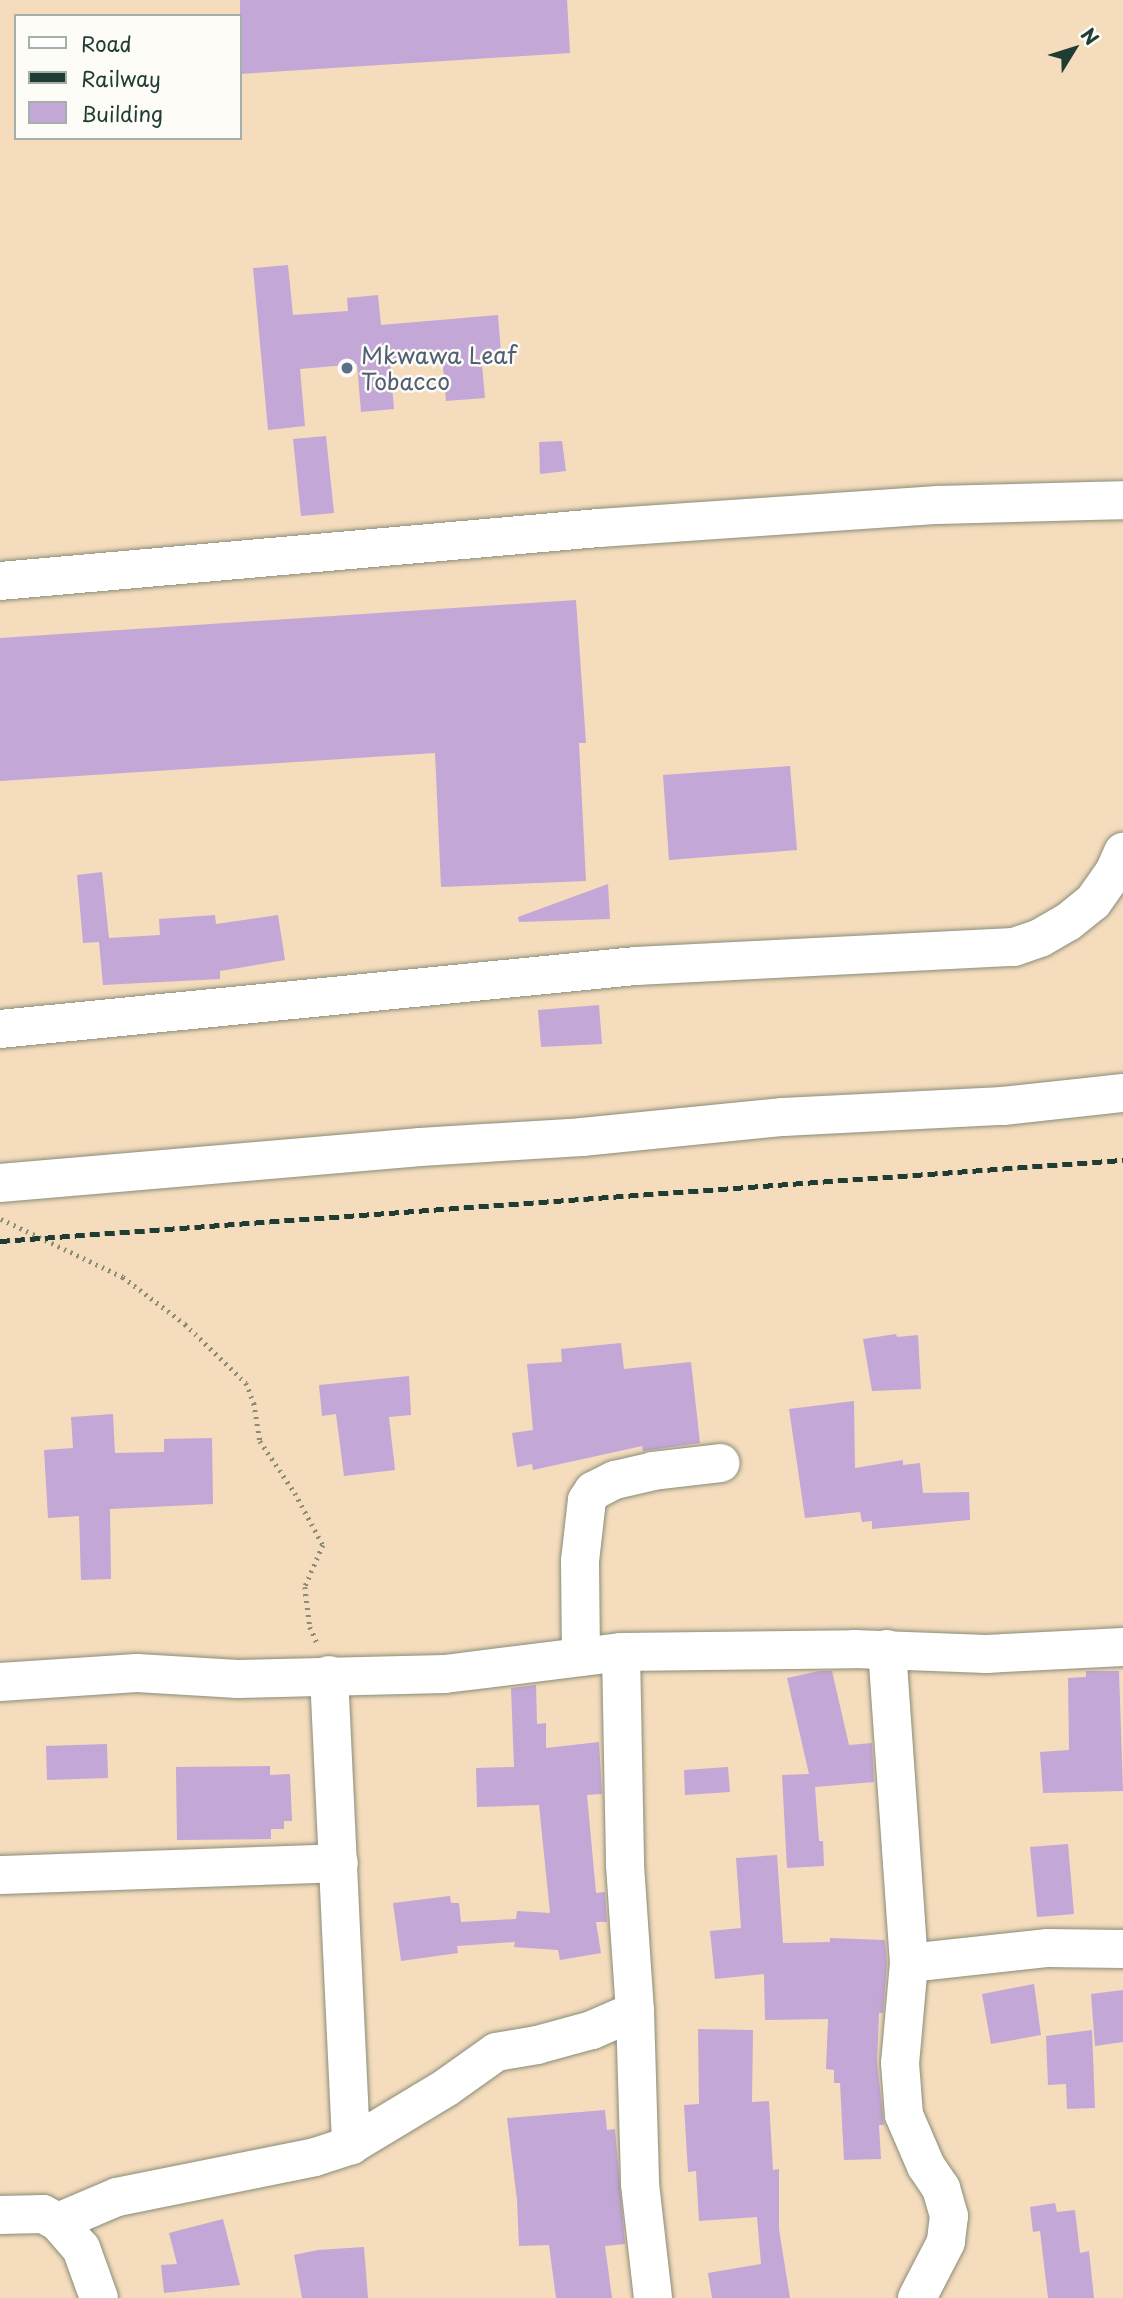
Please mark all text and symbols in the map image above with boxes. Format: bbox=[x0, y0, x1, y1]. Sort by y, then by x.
legend bbox=[14, 14, 242, 140]
north arrow bbox=[1039, 14, 1109, 84]
text: N bbox=[1075, 22, 1106, 51]
text: Road bbox=[81, 27, 132, 59]
text: Railway bbox=[81, 62, 161, 94]
text: Building bbox=[81, 97, 163, 129]
place label: Mkwawa Leaf Tobacco bbox=[361, 341, 516, 395]
marker: Mkwawa Leaf Tobacco bbox=[339, 360, 355, 376]

